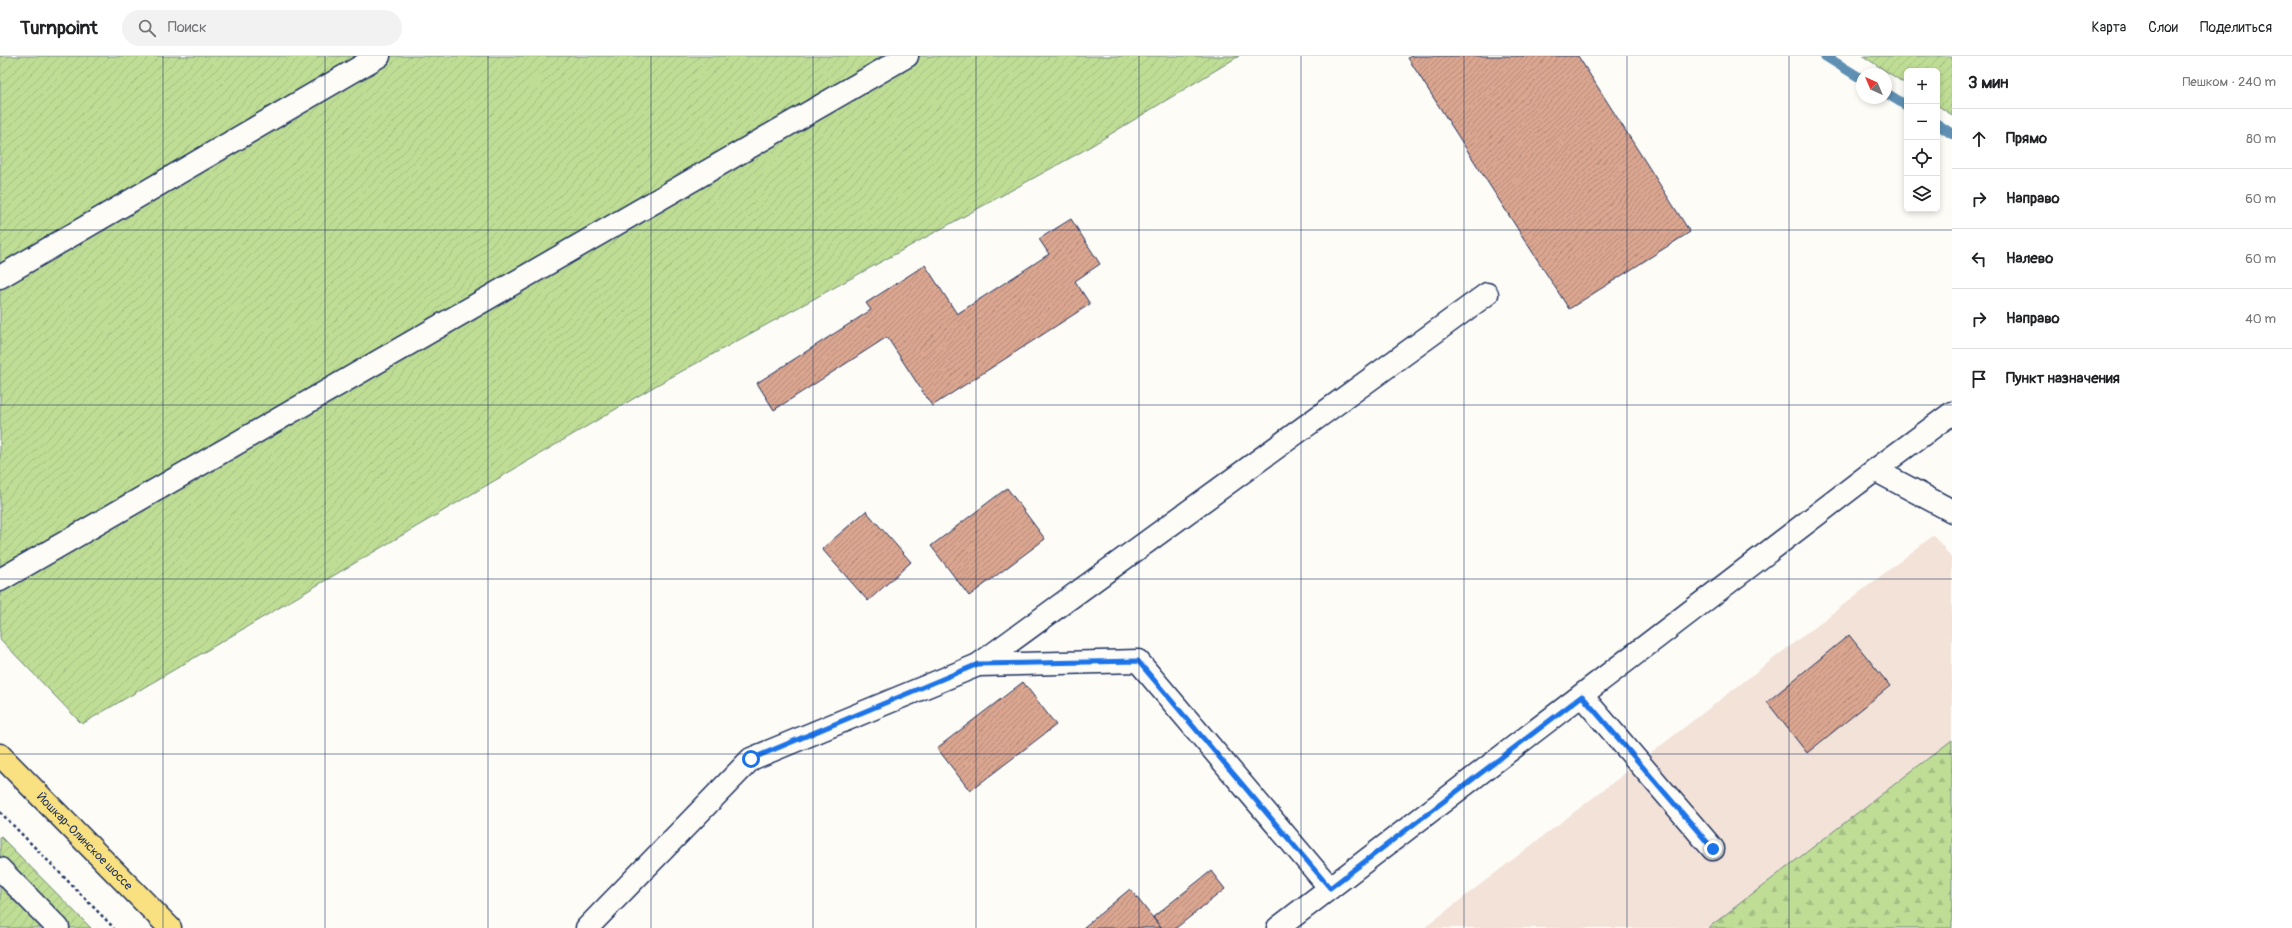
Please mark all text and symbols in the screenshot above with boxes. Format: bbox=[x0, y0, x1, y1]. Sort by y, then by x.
search box bbox=[122, 10, 402, 46]
text: Turnpoint bbox=[20, 16, 98, 40]
icon: search bbox=[136, 17, 158, 39]
text: Поиск bbox=[168, 18, 207, 37]
text: Карта bbox=[2092, 19, 2126, 36]
text: Слои bbox=[2148, 19, 2178, 36]
text: Поделиться bbox=[2200, 19, 2272, 36]
north arrow bbox=[1856, 68, 1892, 104]
map controls bbox=[1904, 68, 1940, 212]
button: + bbox=[1904, 68, 1940, 104]
text: 3 мин bbox=[1968, 72, 2008, 93]
text: Пешком · 240 m bbox=[2182, 74, 2276, 90]
button: − bbox=[1904, 104, 1940, 140]
icon: ahead bbox=[1968, 128, 1990, 150]
text: Прямо bbox=[2006, 129, 2047, 148]
text: 80 m bbox=[2246, 131, 2276, 147]
button: locate bbox=[1904, 140, 1940, 176]
button: layers bbox=[1904, 176, 1940, 212]
icon: right bbox=[1968, 188, 1990, 210]
text: Направо bbox=[2006, 189, 2060, 208]
text: 60 m bbox=[2245, 191, 2276, 207]
icon: left bbox=[1968, 248, 1990, 270]
text: Налево bbox=[2006, 249, 2053, 268]
text: 60 m bbox=[2245, 251, 2276, 267]
icon: right bbox=[1968, 308, 1990, 330]
text: Направо bbox=[2006, 309, 2060, 328]
text: 40 m bbox=[2245, 311, 2276, 327]
icon: arrive bbox=[1968, 368, 1990, 390]
text: Пункт назначения bbox=[2006, 369, 2120, 388]
route start bbox=[742, 750, 760, 768]
street label: Йошкар-Олинское шоссе bbox=[34, 790, 136, 893]
route end bbox=[1704, 840, 1722, 858]

